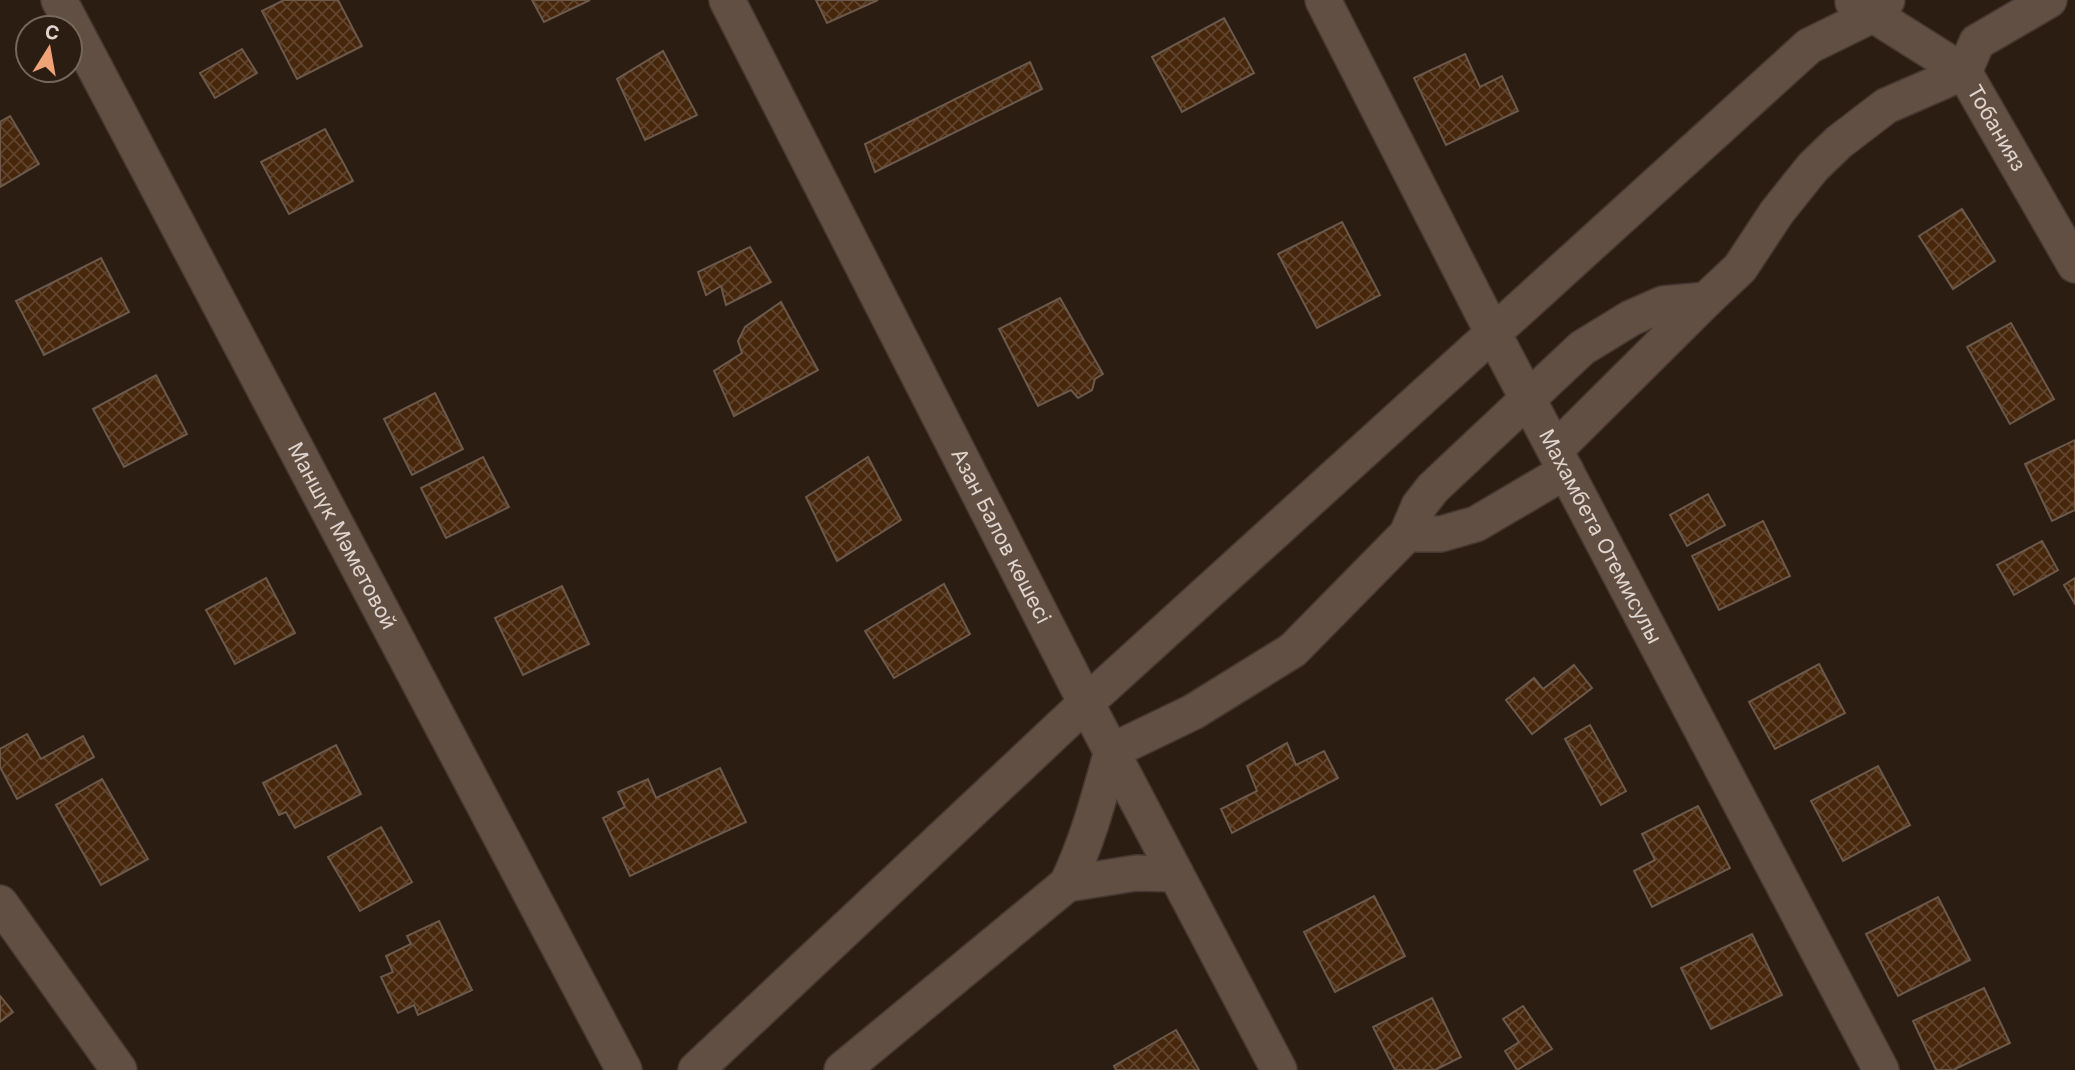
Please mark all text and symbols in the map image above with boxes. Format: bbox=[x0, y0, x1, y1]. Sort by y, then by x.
north arrow bbox=[14, 14, 84, 84]
text: С bbox=[43, 20, 61, 45]
street label: Тобанияз bbox=[1962, 80, 2031, 176]
street label: Махамбета Отемисулы bbox=[1534, 425, 1667, 648]
street label: Маншүк Мәметовой bbox=[283, 438, 402, 633]
street label: Азан Балов көшесі bbox=[946, 444, 1056, 628]

